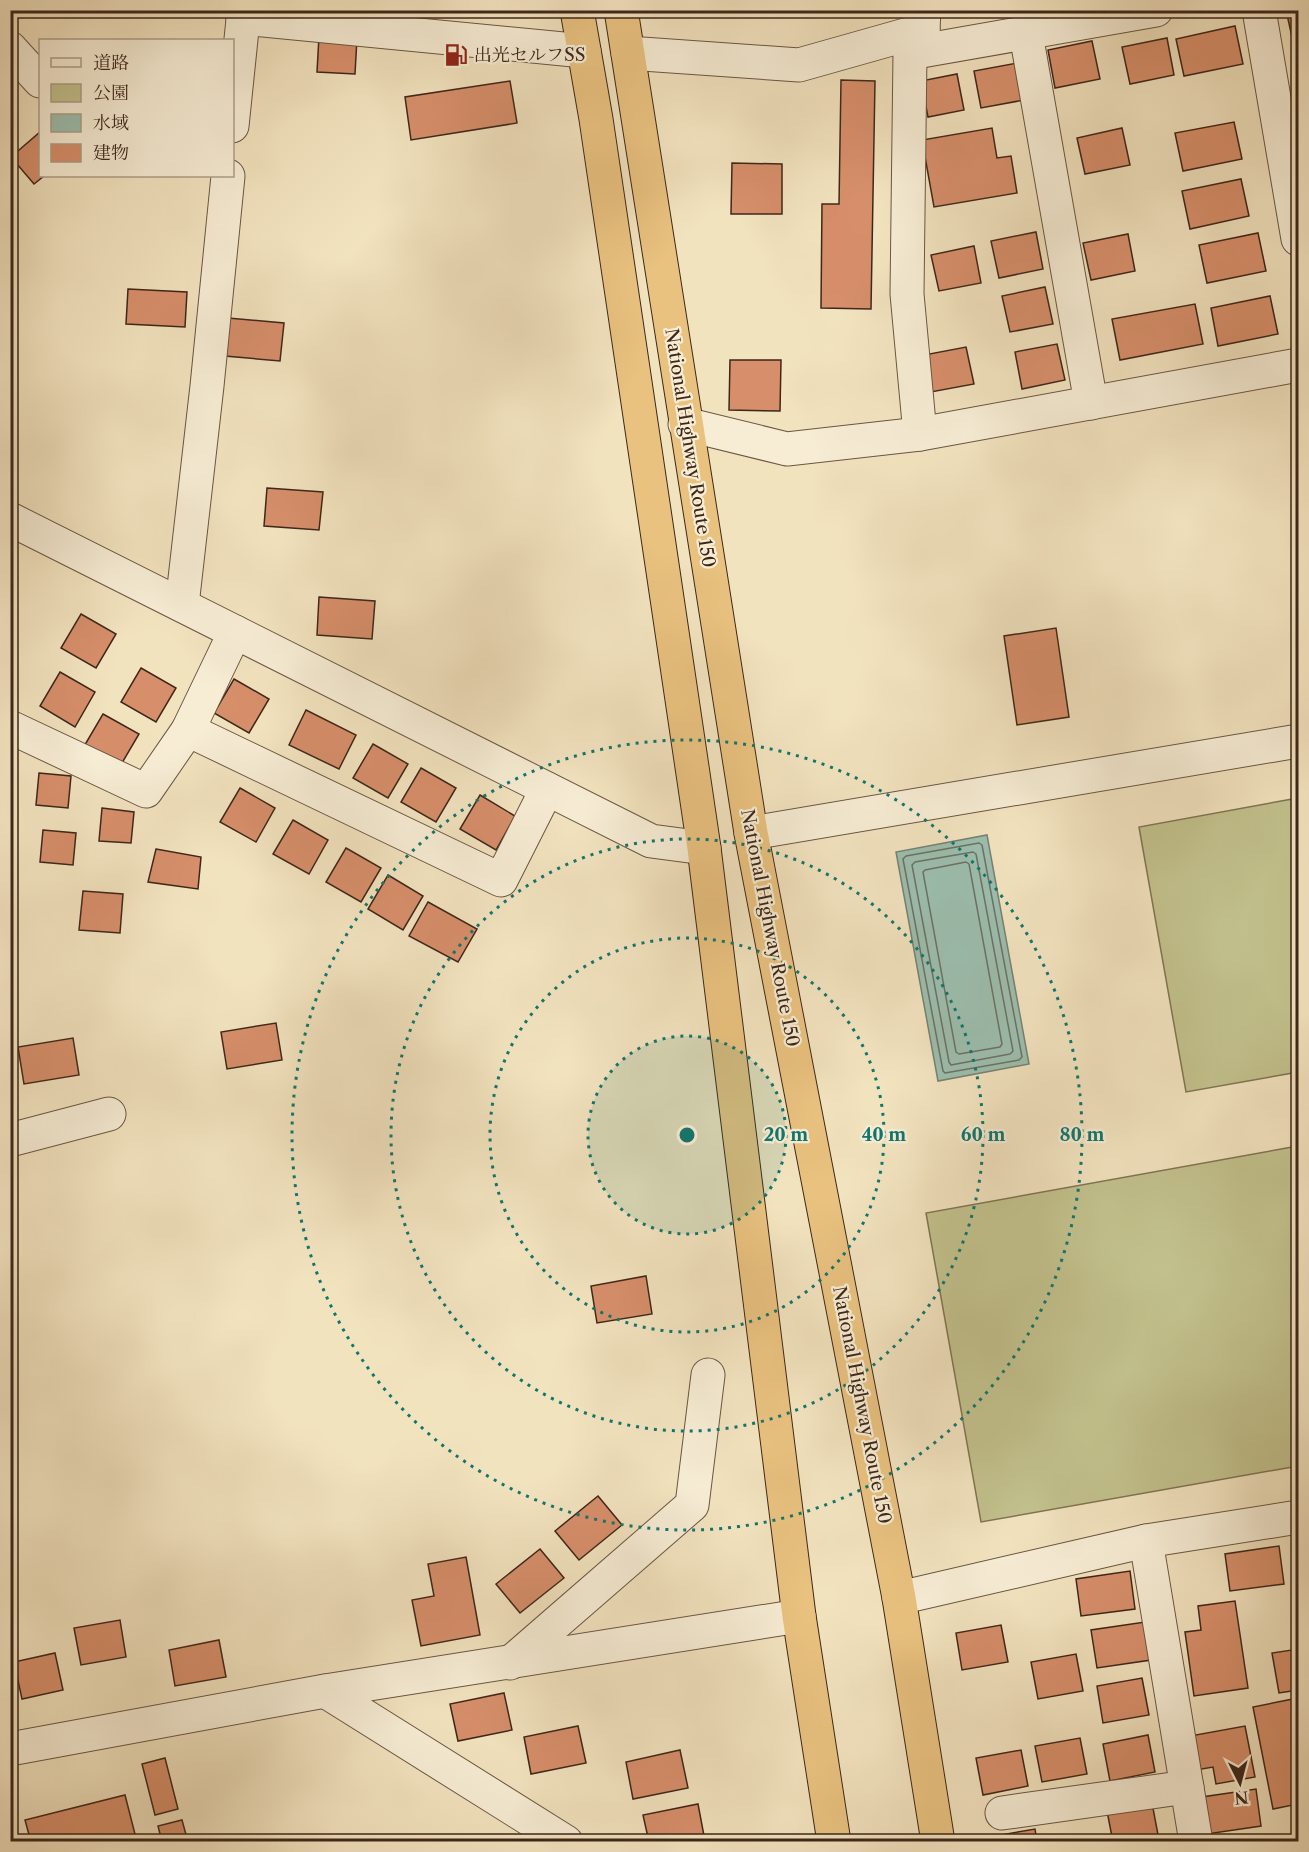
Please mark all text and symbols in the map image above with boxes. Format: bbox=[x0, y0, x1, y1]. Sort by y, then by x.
legend bbox=[39, 39, 234, 177]
fuel station icon: 出光セルフSS bbox=[443, 42, 469, 68]
place label: 出光セルフSS bbox=[474, 44, 586, 66]
text: 道路 bbox=[93, 52, 129, 74]
text: 公園 bbox=[93, 82, 129, 104]
text: 水域 bbox=[93, 112, 129, 134]
text: 建物 bbox=[93, 142, 129, 164]
street label: National Highway Route 150 bbox=[660, 327, 720, 569]
street label: National Highway Route 150 bbox=[736, 807, 804, 1049]
text: 20 m bbox=[764, 1124, 808, 1146]
text: 40 m bbox=[862, 1124, 906, 1146]
text: 60 m bbox=[961, 1124, 1005, 1146]
text: 80 m bbox=[1059, 1124, 1105, 1146]
centre of rings bbox=[677, 1125, 697, 1145]
street label: National Highway Route 150 bbox=[828, 1284, 896, 1526]
north arrow bbox=[1210, 1753, 1270, 1813]
text: N bbox=[1234, 1787, 1250, 1809]

